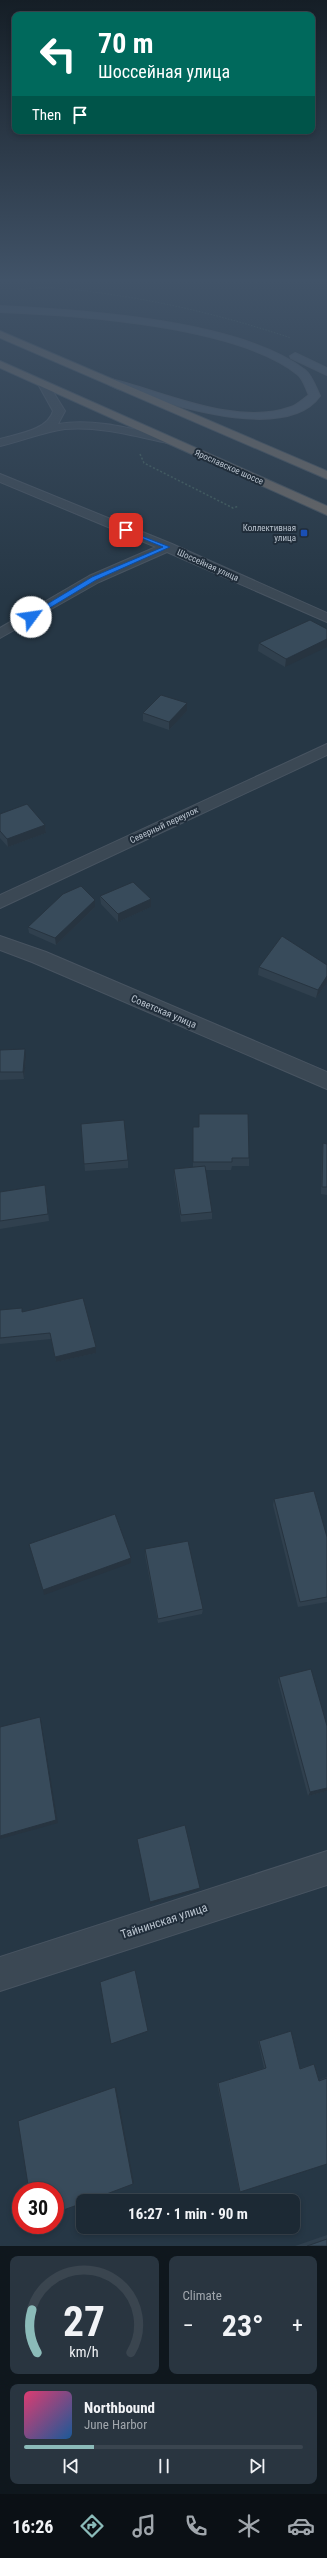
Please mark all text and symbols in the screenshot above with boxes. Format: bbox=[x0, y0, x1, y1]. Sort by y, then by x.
text: 70 m bbox=[98, 27, 154, 60]
icon: left bbox=[32, 28, 84, 80]
text: Шоссейная улица bbox=[98, 61, 230, 82]
icon: arrive bbox=[69, 104, 91, 126]
text: Then bbox=[32, 106, 61, 124]
street label: Ярославское шоссе bbox=[193, 447, 265, 487]
pin bbox=[109, 513, 143, 547]
icon: arrive bbox=[115, 519, 137, 541]
place label: Коллективная улица bbox=[243, 523, 296, 543]
marker: Коллективная улица bbox=[299, 528, 309, 538]
street label: Шоссейная улица bbox=[176, 547, 240, 583]
position arrow bbox=[10, 596, 52, 638]
street label: Северный переулок bbox=[128, 804, 200, 845]
street label: Советская улица bbox=[130, 993, 198, 1030]
street label: Тайнинская улица bbox=[119, 1900, 209, 1942]
speed limit sign: 30 bbox=[12, 2182, 64, 2234]
text: 16:27 · 1 min · 90 m bbox=[128, 2205, 248, 2223]
text: Climate bbox=[183, 2288, 222, 2303]
text: 27 bbox=[63, 2297, 105, 2346]
text: 23° bbox=[222, 2308, 264, 2343]
text: − bbox=[183, 2313, 194, 2338]
text: + bbox=[292, 2313, 303, 2338]
text: km/h bbox=[70, 2344, 99, 2360]
text: Northbound bbox=[84, 2399, 155, 2417]
text: June Harbor bbox=[84, 2417, 147, 2432]
icon: previous bbox=[60, 2455, 82, 2477]
icon: pause bbox=[153, 2455, 175, 2477]
icon: next bbox=[246, 2455, 268, 2477]
icon: directions bbox=[78, 2512, 106, 2540]
icon: music bbox=[130, 2512, 158, 2540]
icon: phone bbox=[182, 2512, 210, 2540]
icon: climate bbox=[235, 2512, 263, 2540]
icon: car bbox=[287, 2512, 315, 2540]
text: 16:26 bbox=[12, 2516, 53, 2537]

